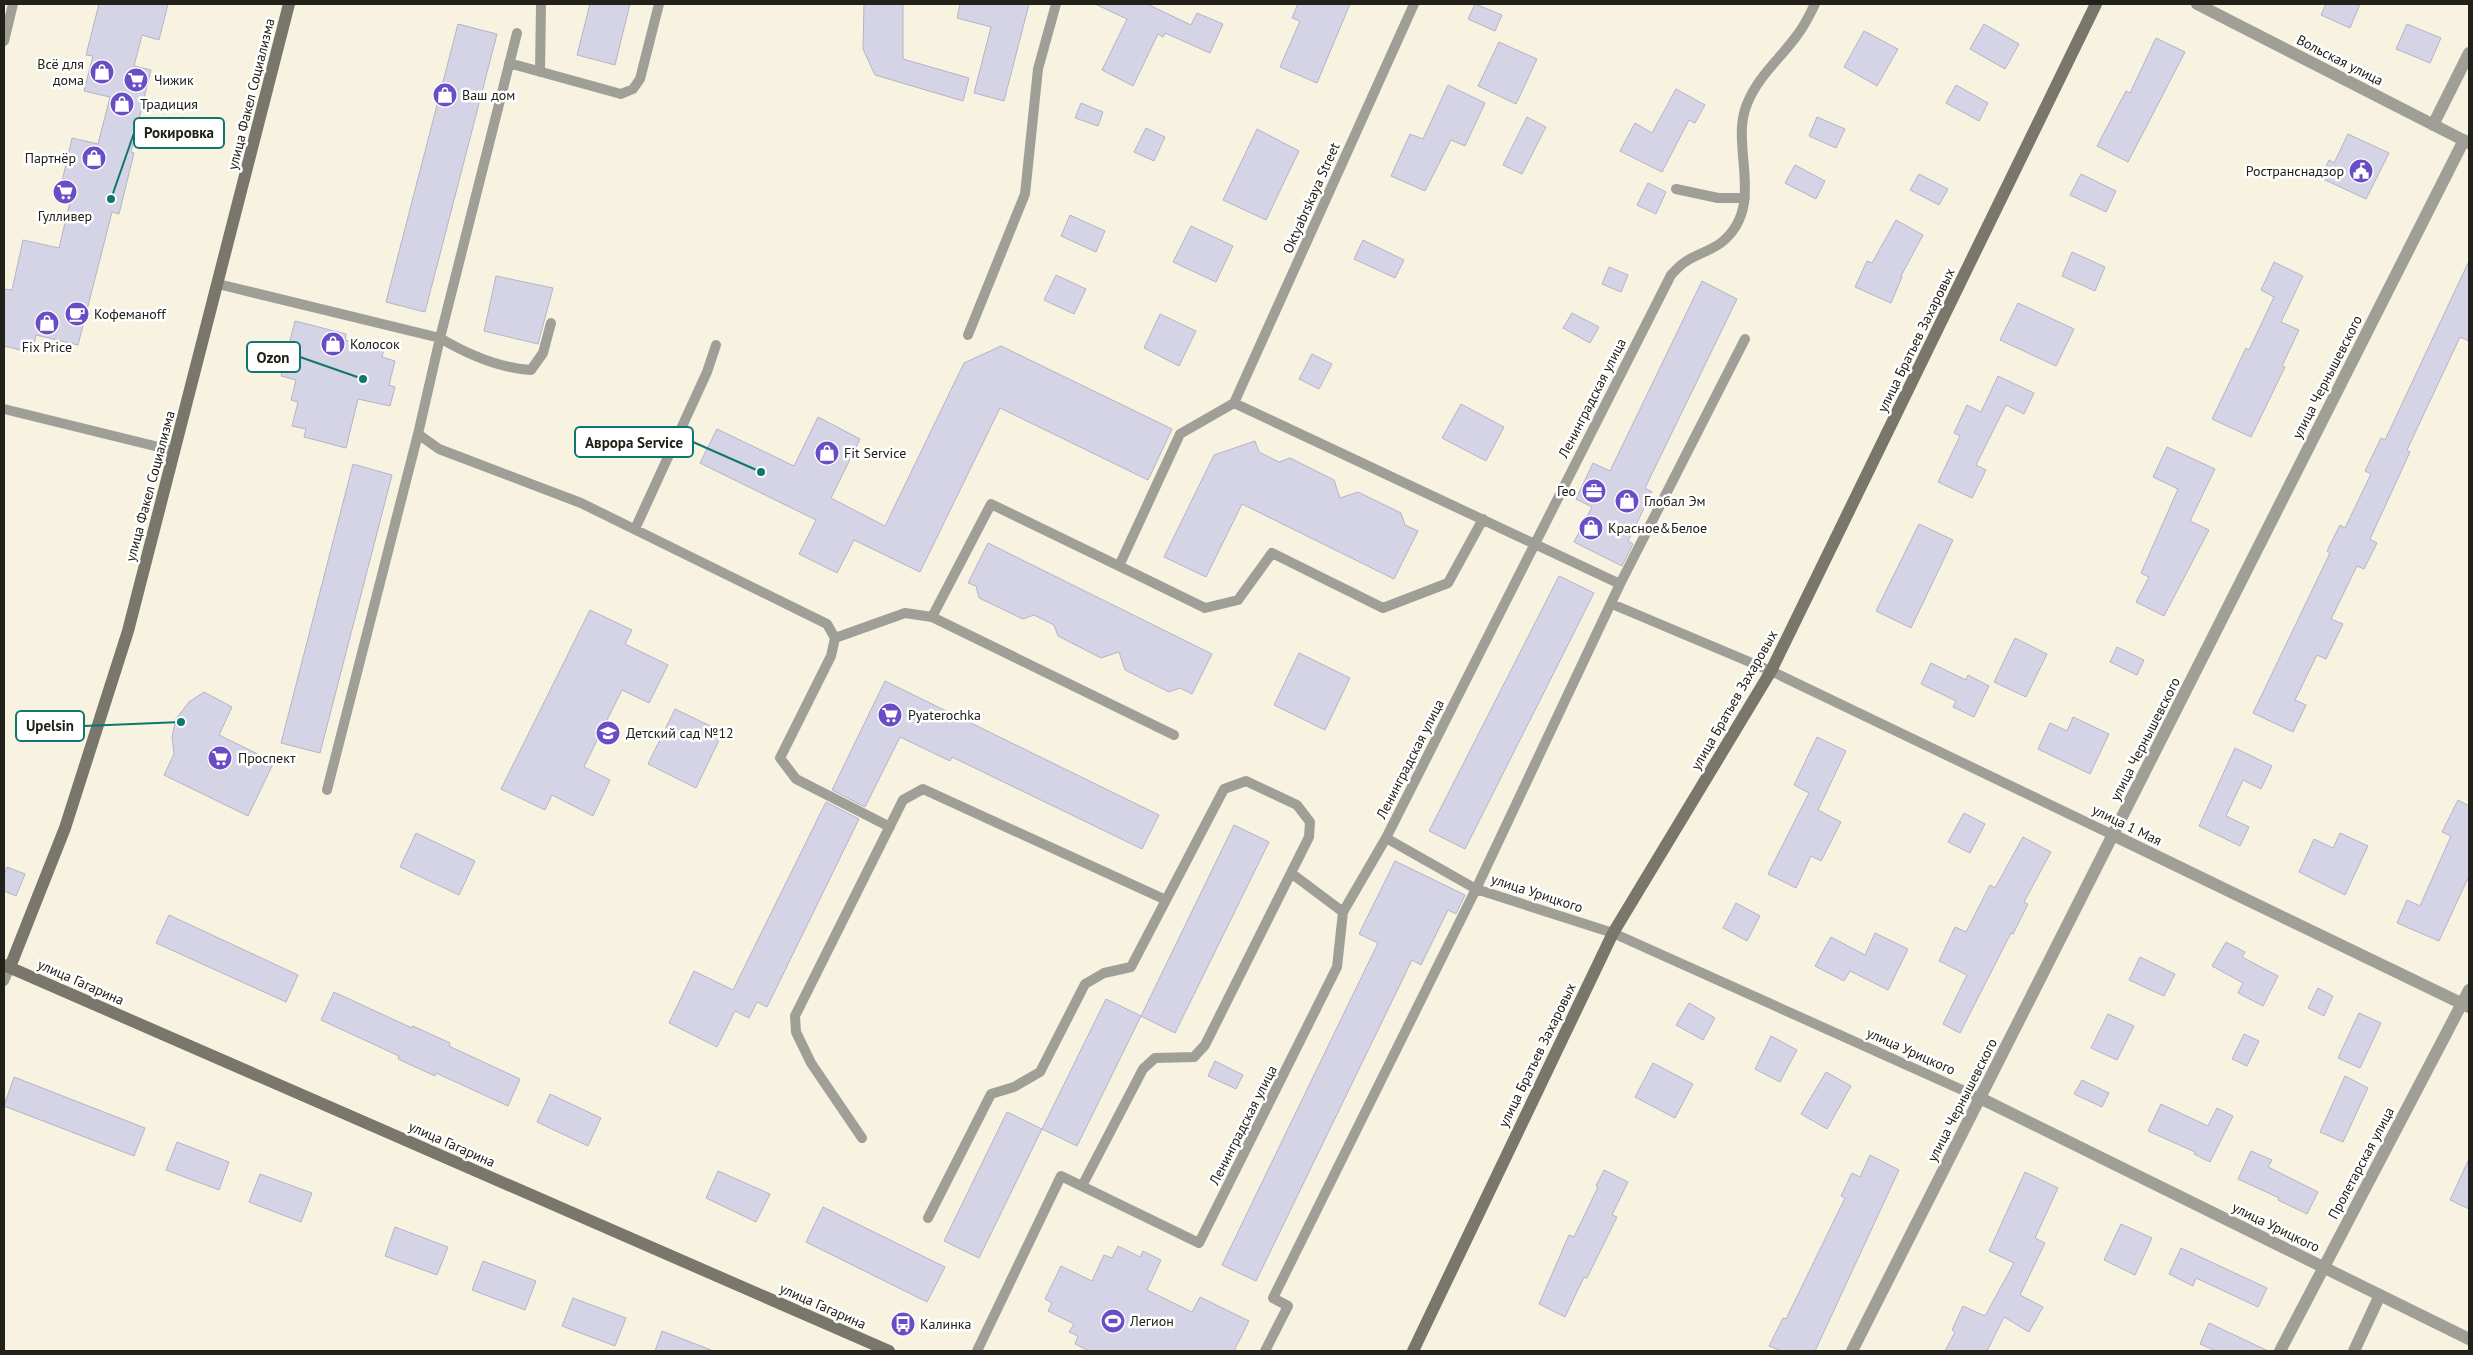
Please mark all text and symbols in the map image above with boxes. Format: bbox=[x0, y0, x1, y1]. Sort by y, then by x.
street label: улица Факел Социализма bbox=[223, 16, 279, 172]
street label: Вольская улица bbox=[2294, 30, 2386, 90]
place label: Всё для дома bbox=[37, 55, 84, 89]
shop icon: Всё для дома bbox=[89, 59, 115, 85]
supermarket icon: Чижик bbox=[123, 67, 149, 93]
place label: Чижик bbox=[154, 71, 194, 89]
shop icon: Ваш дом bbox=[432, 82, 458, 108]
place label: Ваш дом bbox=[462, 86, 515, 104]
shop icon: Традиция bbox=[109, 91, 135, 117]
place label: Традиция bbox=[140, 95, 198, 113]
callout: Рокировка bbox=[134, 118, 224, 148]
text: Рокировка bbox=[144, 123, 214, 142]
street label: Oktyabrskaya Street bbox=[1279, 140, 1344, 256]
shop icon: Партнёр bbox=[81, 145, 107, 171]
place label: Партнёр bbox=[25, 149, 76, 167]
public building icon: Ространснадзор bbox=[2348, 158, 2374, 184]
place label: Ространснадзор bbox=[2246, 162, 2344, 180]
supermarket icon: Гулливер bbox=[52, 179, 78, 205]
place label: Гулливер bbox=[38, 207, 92, 225]
street label: улица Братьев Захаровых bbox=[1873, 265, 1959, 415]
cafe icon: Кофеманоff bbox=[64, 301, 90, 327]
place label: Кофеманоff bbox=[94, 305, 166, 323]
shop icon: Fix Price bbox=[34, 310, 60, 336]
street label: улица Чернышевского bbox=[2288, 312, 2366, 442]
shop icon: Колосок bbox=[320, 331, 346, 357]
place label: Колосок bbox=[350, 335, 400, 353]
street label: Ленинградская улица bbox=[1554, 335, 1630, 462]
place label: Fix Price bbox=[22, 338, 72, 356]
callout: Ozon bbox=[247, 342, 300, 372]
text: Ozon bbox=[257, 348, 289, 367]
street label: улица Факел Социализма bbox=[121, 409, 179, 563]
callout: Аврора Service bbox=[575, 427, 693, 457]
text: Аврора Service bbox=[585, 433, 683, 452]
shop icon: Fit Service bbox=[814, 440, 840, 466]
place label: Fit Service bbox=[844, 444, 906, 462]
office icon: Гео bbox=[1581, 478, 1607, 504]
place label: Гео bbox=[1557, 482, 1576, 500]
shop icon: Глобал Эм bbox=[1614, 488, 1640, 514]
place label: Глобал Эм bbox=[1644, 492, 1706, 510]
shop icon: Красное&Белое bbox=[1578, 515, 1604, 541]
place label: Красное&Белое bbox=[1608, 519, 1707, 537]
street label: улица Братьев Захаровых bbox=[1687, 627, 1781, 773]
street label: улица Чернышевского bbox=[2106, 674, 2184, 804]
street label: Ленинградская улица bbox=[1372, 696, 1448, 823]
supermarket icon: Pyaterochka bbox=[877, 702, 903, 728]
place label: Pyaterochka bbox=[908, 706, 981, 724]
callout: Upelsin bbox=[16, 711, 84, 741]
text: Upelsin bbox=[26, 716, 74, 735]
school or university icon: Детский сад №12 bbox=[595, 720, 621, 746]
place label: Детский сад №12 bbox=[626, 724, 734, 742]
supermarket icon: Проспект bbox=[207, 745, 233, 771]
place label: Проспект bbox=[238, 749, 296, 767]
street label: улица 1 Мая bbox=[2089, 800, 2165, 850]
street label: улица Урицкого bbox=[1489, 870, 1585, 916]
street label: улица Гагарина bbox=[35, 955, 127, 1009]
street label: улица Братьев Захаровых bbox=[1494, 980, 1580, 1130]
street label: улица Урицкого bbox=[1864, 1023, 1958, 1079]
street label: улица Чернышевского bbox=[1923, 1035, 2001, 1165]
street label: Ленинградская улица bbox=[1205, 1062, 1281, 1189]
street label: Пролетарская улица bbox=[2324, 1104, 2398, 1222]
street label: улица Гагарина bbox=[406, 1117, 498, 1171]
street label: улица Урицкого bbox=[2229, 1198, 2323, 1256]
street label: улица Гагарина bbox=[777, 1279, 869, 1333]
sports icon: Легион bbox=[1100, 1308, 1126, 1334]
bus stop icon: Калинка bbox=[890, 1311, 916, 1337]
place label: Легион bbox=[1129, 1312, 1174, 1330]
place label: Калинка bbox=[920, 1315, 971, 1333]

